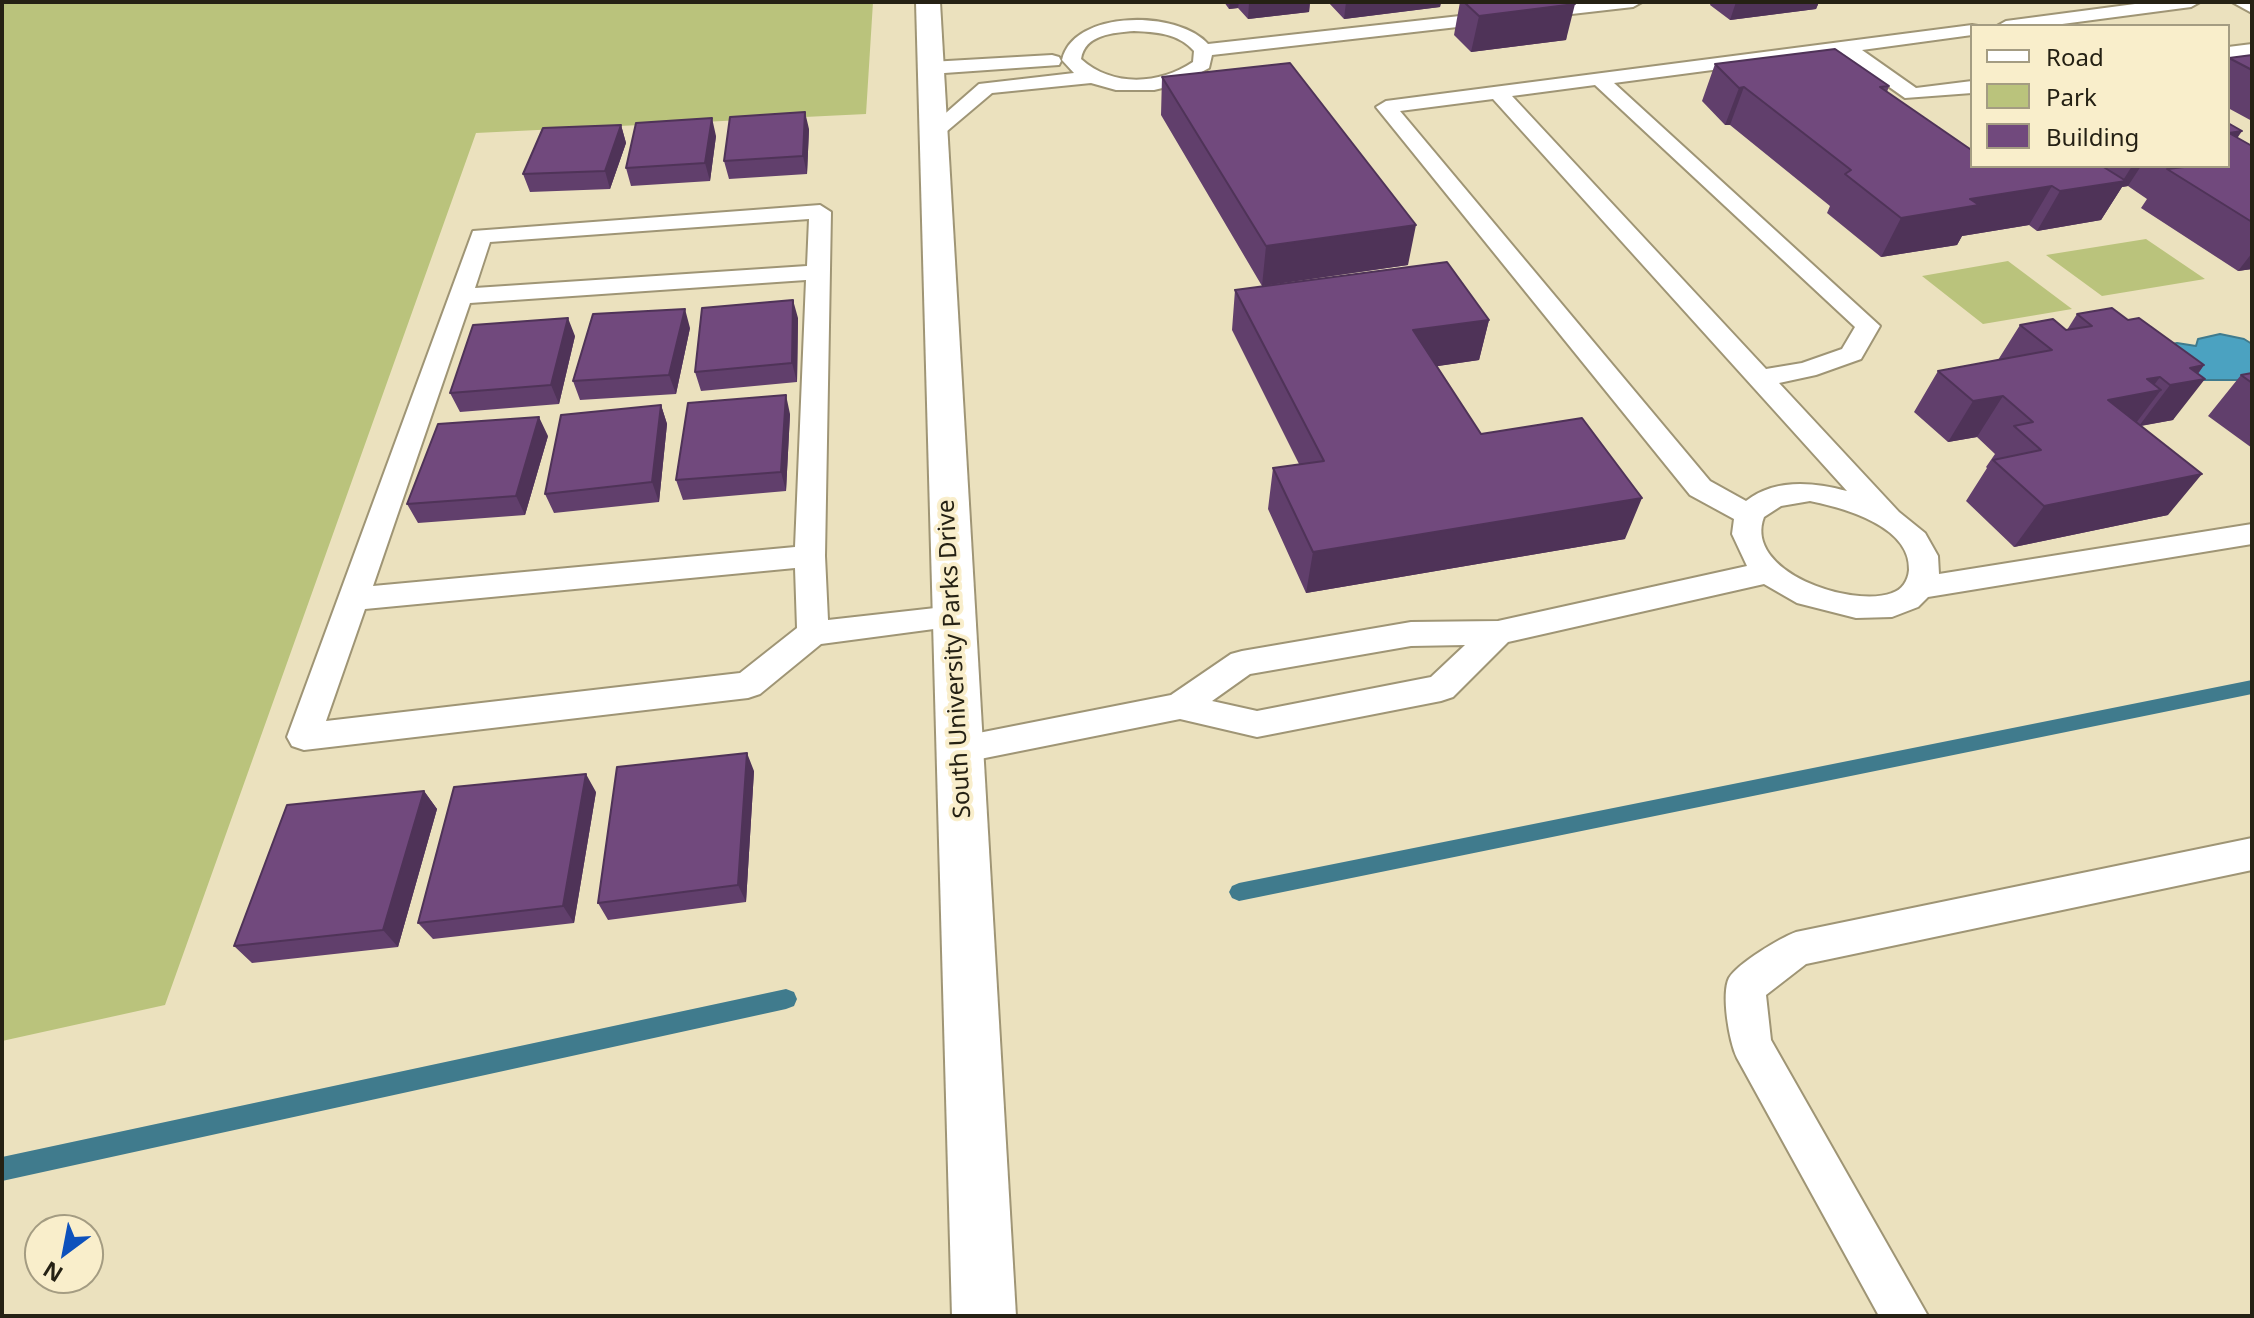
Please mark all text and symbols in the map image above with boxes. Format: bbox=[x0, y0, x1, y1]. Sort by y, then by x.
legend bbox=[1970, 24, 2230, 168]
text: Road bbox=[2046, 40, 2104, 73]
text: Park bbox=[2046, 80, 2097, 113]
text: Building bbox=[2046, 120, 2139, 153]
street label: South University Parks Drive bbox=[932, 499, 978, 819]
north arrow bbox=[24, 1214, 104, 1294]
text: N bbox=[37, 1255, 68, 1290]

